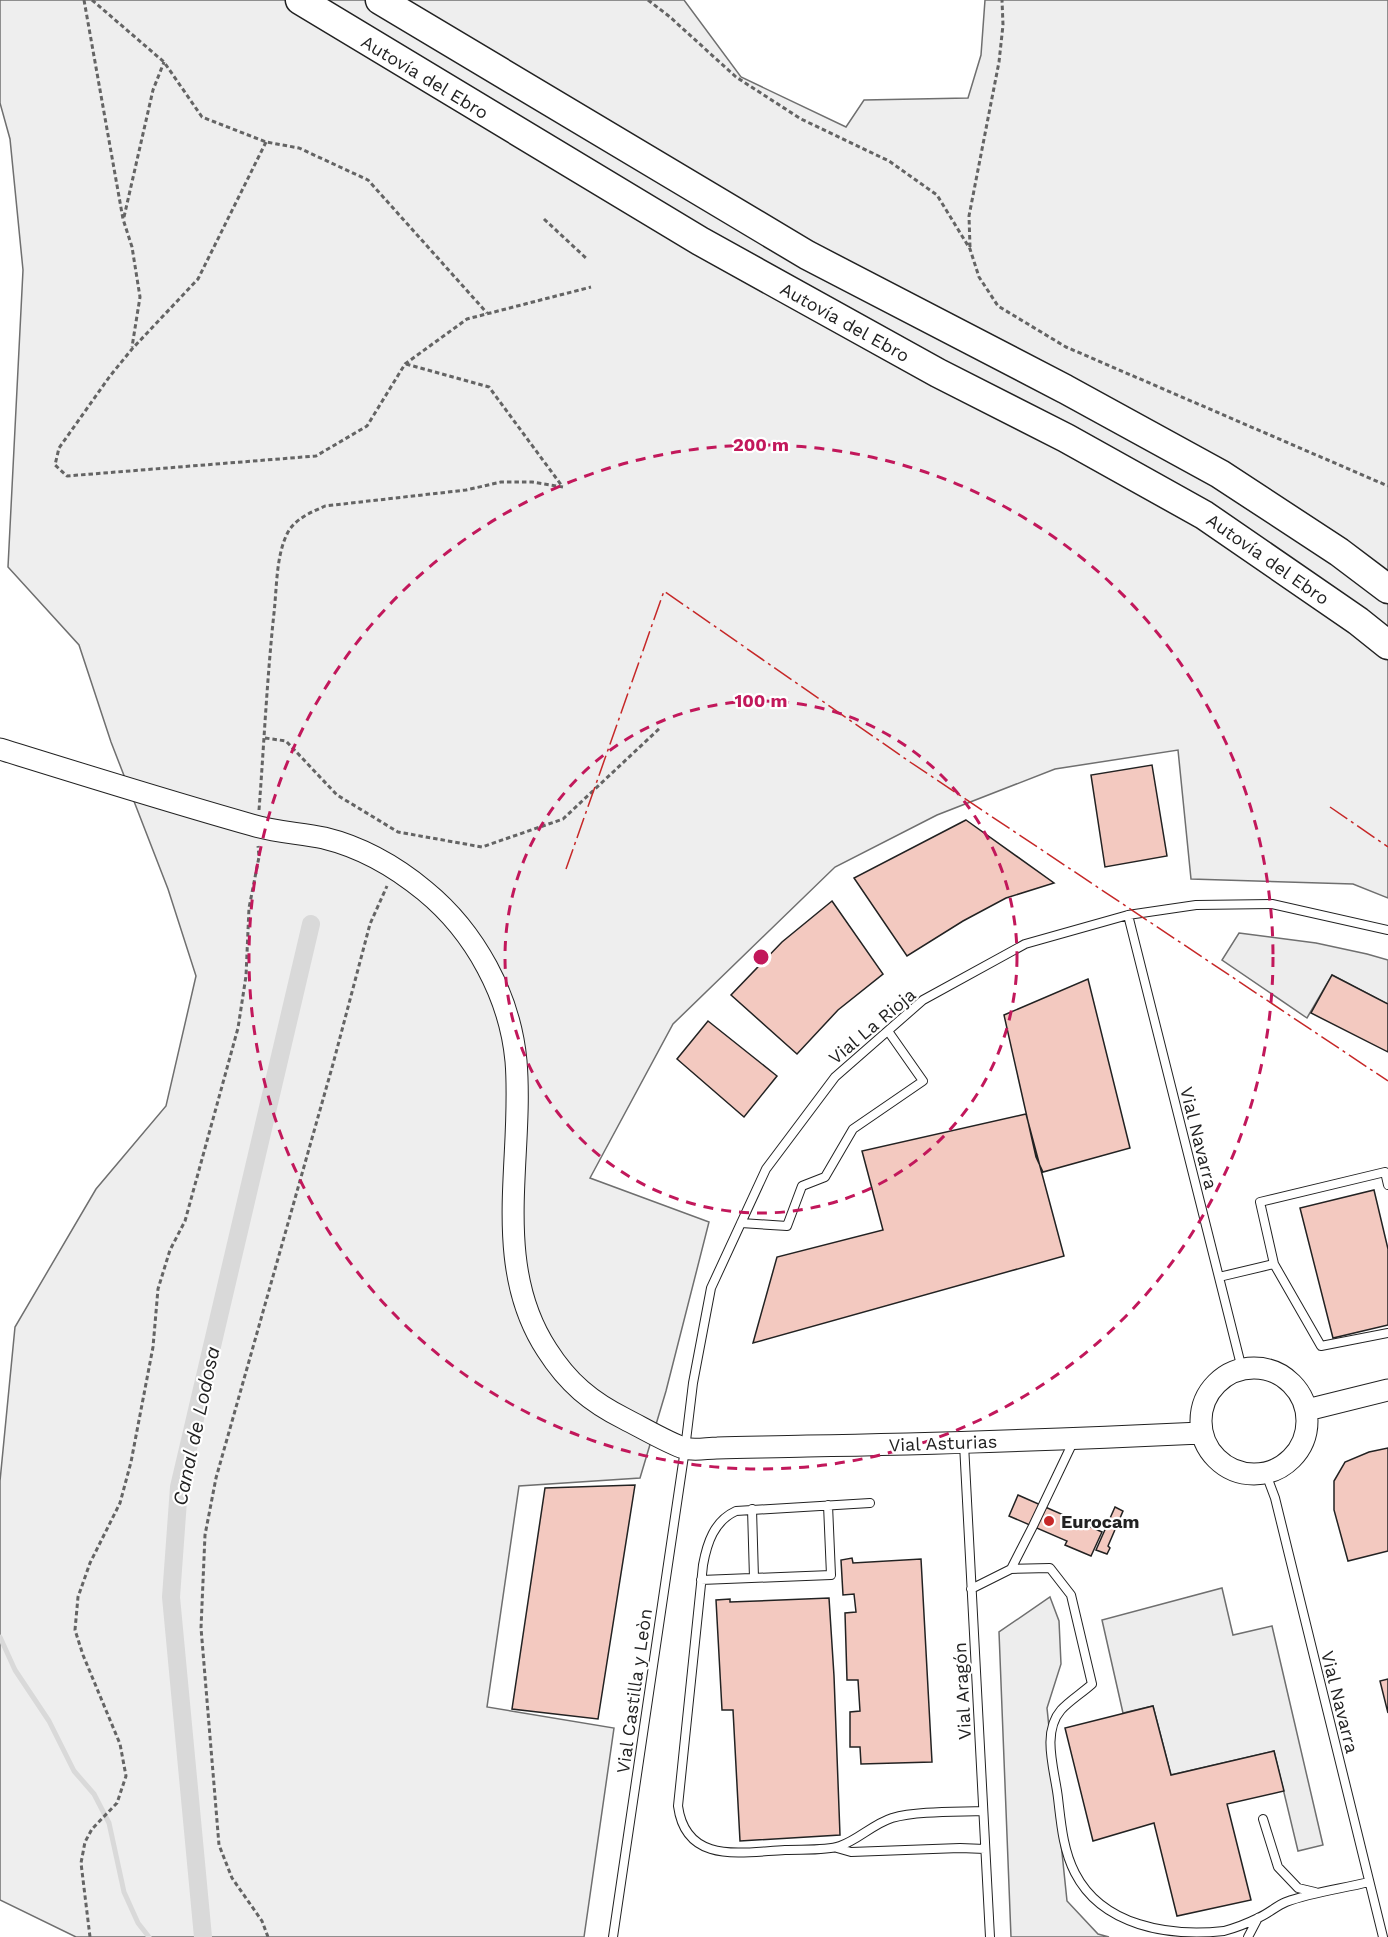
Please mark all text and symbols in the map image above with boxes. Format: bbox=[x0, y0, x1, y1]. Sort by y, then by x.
street label: Autovía del Ebro bbox=[358, 31, 492, 123]
street label: Autovía del Ebro bbox=[777, 278, 913, 366]
text: 200 m bbox=[733, 434, 789, 455]
street label: Autovía del Ebro bbox=[1203, 509, 1333, 609]
text: 100 m bbox=[734, 690, 788, 711]
centre of rings bbox=[751, 947, 771, 967]
street label: Vial La Rioja bbox=[824, 984, 920, 1068]
street label: Vial Navarra bbox=[1176, 1085, 1222, 1191]
water label: Canal de Lodosa bbox=[167, 1344, 225, 1508]
street label: Vial Asturias bbox=[888, 1431, 998, 1455]
place label: Eurocam bbox=[1061, 1511, 1139, 1532]
marker: Eurocam bbox=[1042, 1514, 1056, 1528]
street label: Vial Castilla y Leòn bbox=[612, 1607, 656, 1775]
street label: Vial Aragón bbox=[949, 1642, 975, 1740]
street label: Vial Navarra bbox=[1317, 1649, 1363, 1755]

